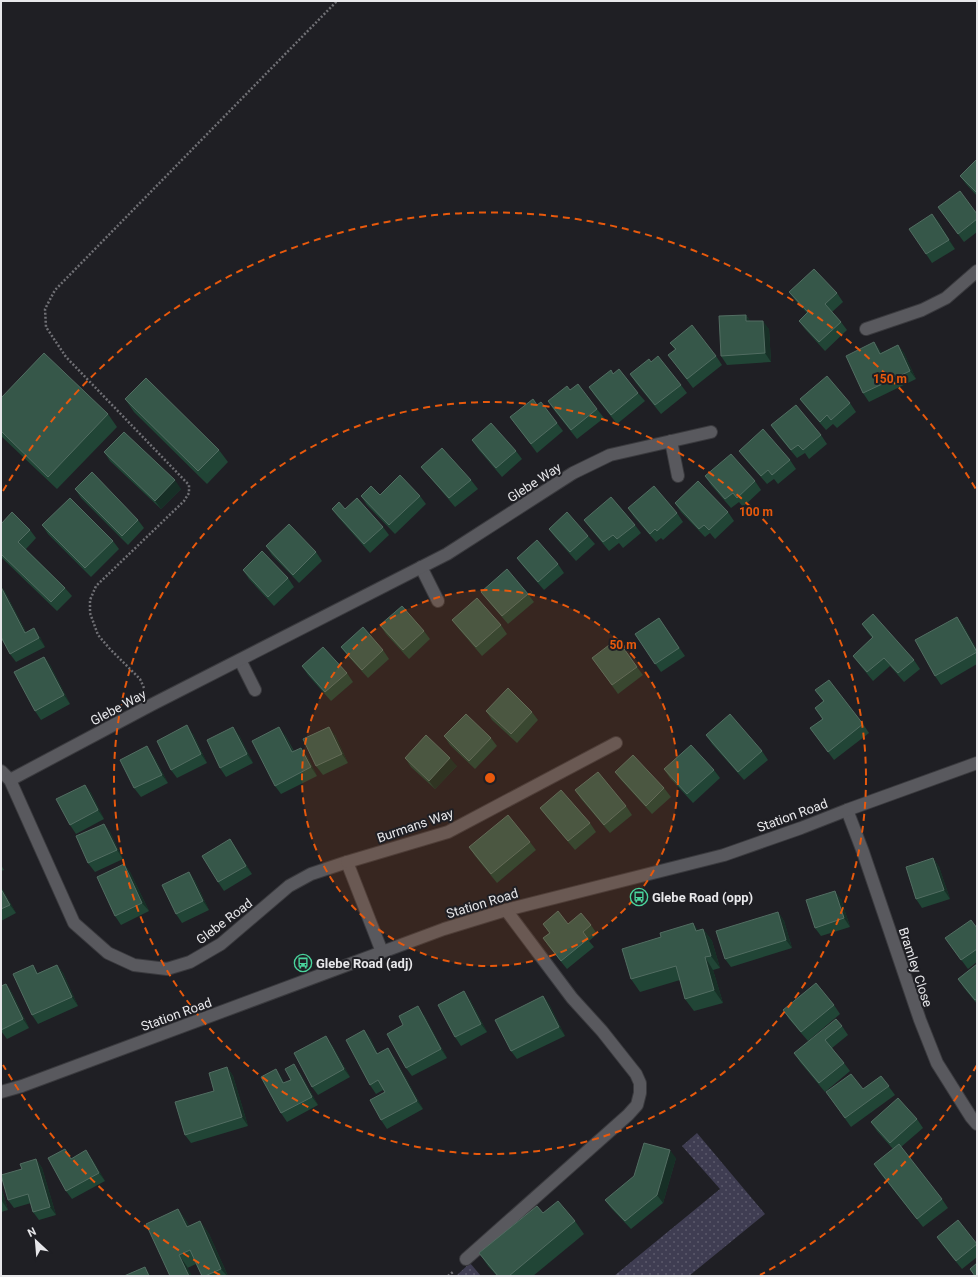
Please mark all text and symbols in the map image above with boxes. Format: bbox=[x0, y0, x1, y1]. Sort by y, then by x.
text: 150 m bbox=[873, 372, 907, 386]
street label: Glebe Way bbox=[505, 460, 564, 505]
text: 100 m bbox=[739, 505, 773, 519]
text: 50 m bbox=[609, 638, 637, 652]
street label: Glebe Way bbox=[88, 687, 149, 728]
centre of rings bbox=[483, 771, 497, 785]
street label: Station Road bbox=[755, 796, 830, 835]
street label: Burmans Way bbox=[375, 805, 455, 846]
street label: Station Road bbox=[445, 885, 520, 921]
bus stop icon: Glebe Road (opp) bbox=[629, 887, 649, 907]
place label: Glebe Road (opp) bbox=[652, 890, 753, 905]
street label: Glebe Road bbox=[193, 896, 255, 947]
street label: Bramley Close bbox=[896, 926, 935, 1009]
bus stop icon: Glebe Road (adj) bbox=[293, 953, 313, 973]
place label: Glebe Road (adj) bbox=[316, 956, 413, 971]
street label: Station Road bbox=[139, 995, 214, 1034]
north arrow bbox=[16, 1221, 56, 1261]
text: N bbox=[25, 1225, 38, 1240]

